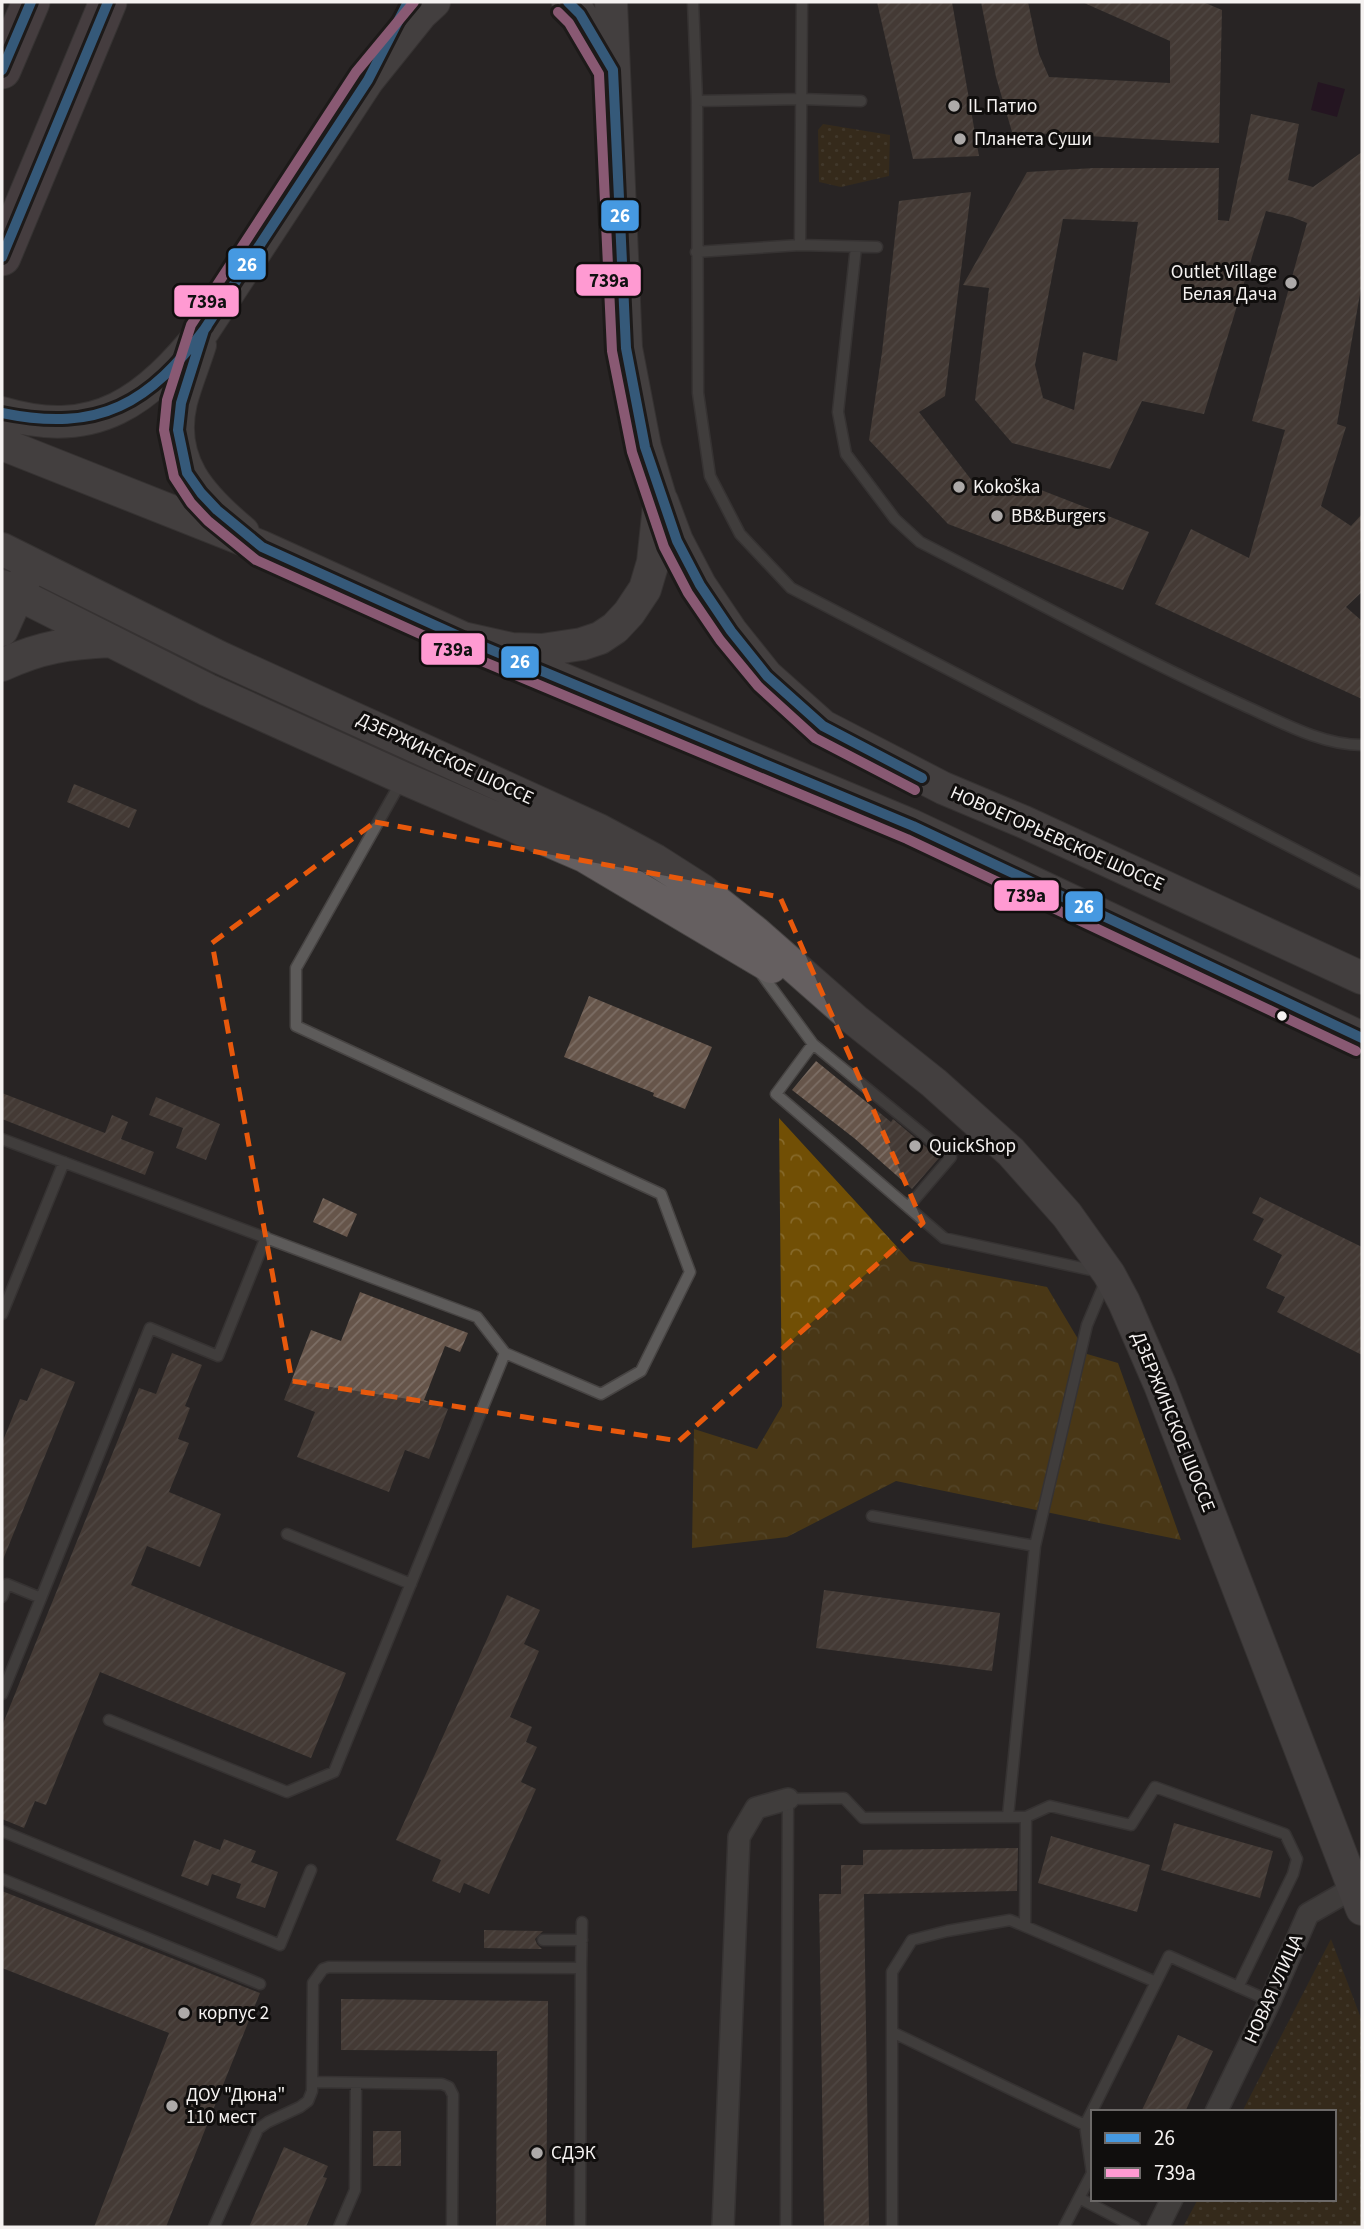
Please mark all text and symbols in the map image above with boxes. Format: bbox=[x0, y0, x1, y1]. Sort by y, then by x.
place label: IL Патио bbox=[968, 93, 1037, 120]
marker: IL Патио bbox=[946, 98, 962, 114]
place label: Планета Суши bbox=[974, 126, 1092, 153]
marker: Планета Суши bbox=[952, 131, 968, 147]
line badge: 26 bbox=[600, 199, 640, 232]
text: 26 bbox=[610, 203, 630, 230]
line badge: 26 bbox=[227, 247, 267, 281]
text: 26 bbox=[237, 252, 257, 279]
place label: Outlet Village Белая Дача bbox=[1171, 259, 1277, 308]
line badge: 739а bbox=[575, 263, 642, 297]
text: 739а bbox=[589, 268, 629, 295]
marker: Outlet Village Белая Дача bbox=[1283, 275, 1299, 291]
line badge: 739а bbox=[173, 284, 240, 318]
text: 739а bbox=[187, 289, 227, 316]
place label: Kokoška bbox=[973, 474, 1040, 501]
marker: Kokoška bbox=[951, 479, 967, 495]
place label: BB&Burgers bbox=[1011, 503, 1106, 530]
marker: BB&Burgers bbox=[989, 508, 1005, 524]
line badge: 739а bbox=[420, 632, 486, 666]
text: 739а bbox=[433, 637, 473, 664]
line badge: 26 bbox=[500, 645, 540, 679]
text: 26 bbox=[510, 649, 530, 676]
street label: ДЗЕРЖИНСКОЕ ШОССЕ bbox=[352, 706, 538, 812]
street label: НОВОЕГОРЬЕВСКОЕ ШОССЕ bbox=[946, 780, 1168, 898]
line badge: 739а bbox=[993, 879, 1060, 912]
text: 739а bbox=[1006, 883, 1046, 910]
line badge: 26 bbox=[1064, 890, 1104, 923]
text: 26 bbox=[1074, 894, 1094, 921]
unlabelled marker bbox=[1275, 1009, 1289, 1023]
place label: QuickShop bbox=[929, 1133, 1016, 1160]
marker: QuickShop bbox=[907, 1138, 923, 1154]
street label: ДЗЕРЖИНСКОЕ ШОССЕ bbox=[1124, 1328, 1222, 1516]
street label: НОВАЯ УЛИЦА bbox=[1238, 1929, 1310, 2048]
place label: корпус 2 bbox=[198, 2000, 269, 2027]
marker: корпус 2 bbox=[176, 2005, 192, 2021]
place label: ДОУ "Дюна" 110 мест bbox=[186, 2082, 285, 2131]
marker: ДОУ "Дюна" 110 мест bbox=[164, 2098, 180, 2114]
legend bbox=[1091, 2110, 1336, 2201]
text: 26 bbox=[1154, 2123, 1175, 2153]
place label: СДЭК bbox=[551, 2140, 596, 2167]
marker: СДЭК bbox=[529, 2145, 545, 2161]
text: 739а bbox=[1154, 2158, 1196, 2188]

